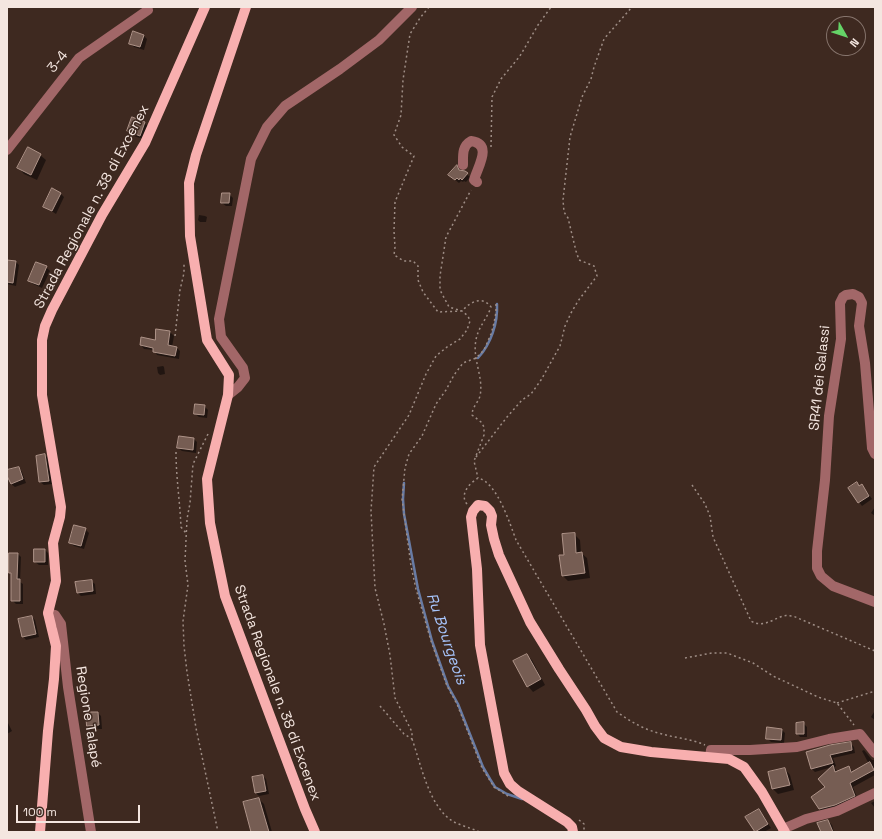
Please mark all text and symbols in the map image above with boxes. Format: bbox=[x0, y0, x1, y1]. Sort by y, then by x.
north arrow bbox=[826, 16, 866, 56]
text: N bbox=[847, 36, 862, 50]
street label: 3-4 bbox=[44, 48, 72, 76]
street label: Strada Regionale n. 38 di Excenex bbox=[31, 102, 153, 312]
street label: SR41 dei Salassi bbox=[806, 324, 834, 432]
street label: Strada Regionale n. 38 di Excenex bbox=[230, 583, 324, 803]
water label: Ru Bourgeois bbox=[422, 591, 470, 687]
street label: Regione Talapé bbox=[72, 665, 104, 769]
scale bar bbox=[18, 797, 142, 823]
text: 100 m bbox=[23, 804, 57, 820]

